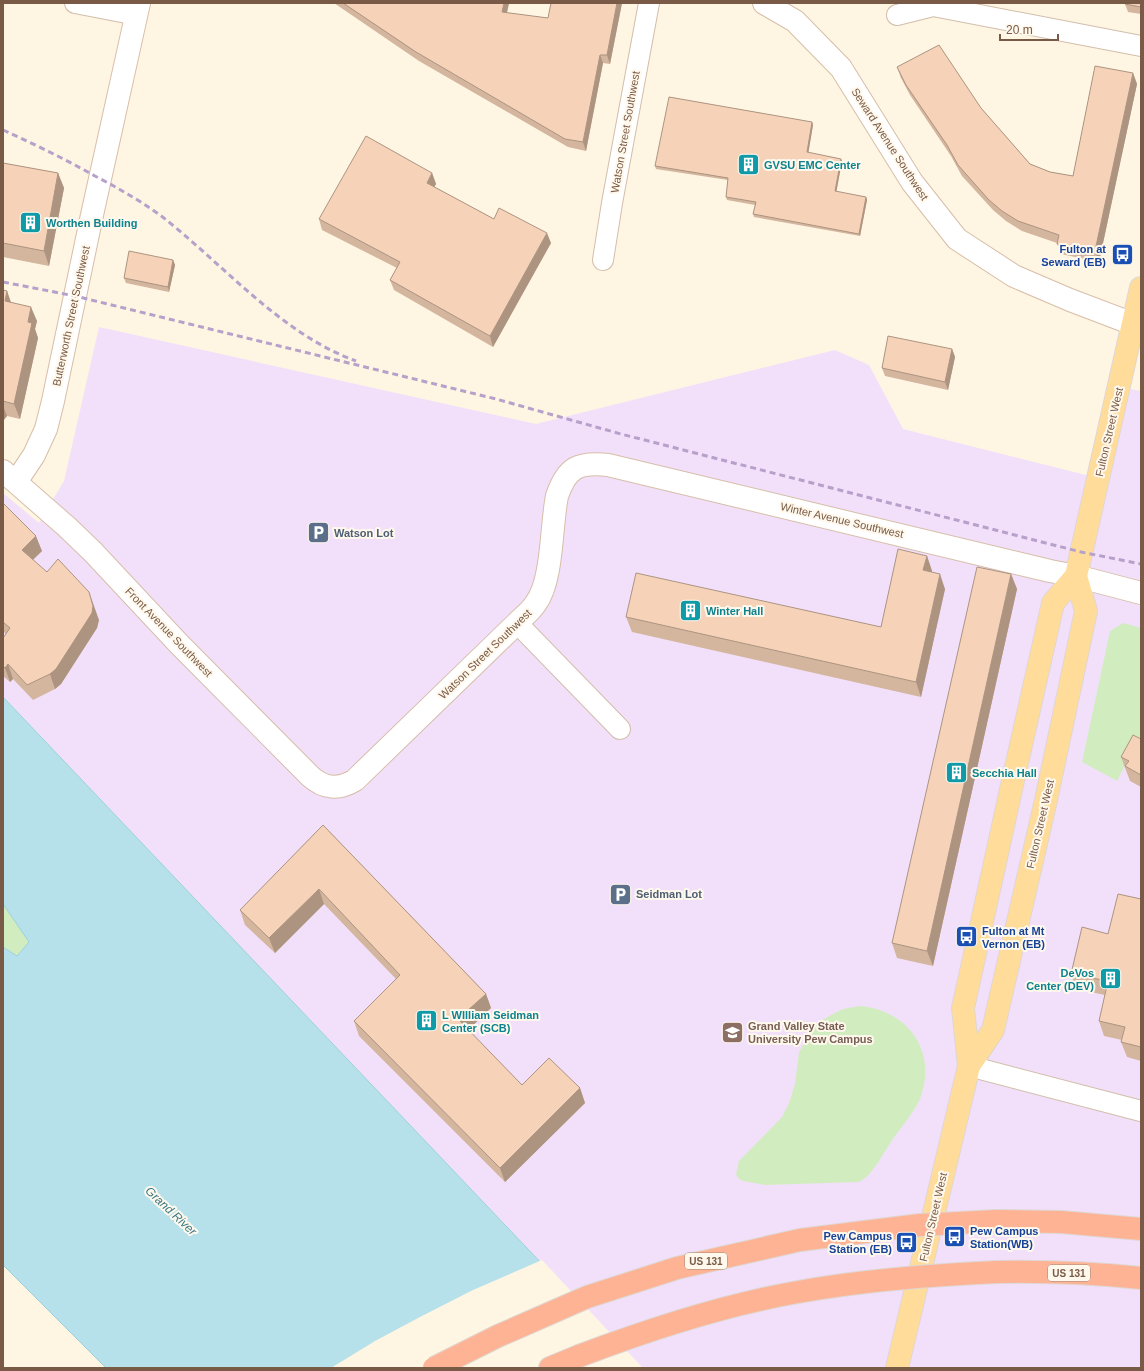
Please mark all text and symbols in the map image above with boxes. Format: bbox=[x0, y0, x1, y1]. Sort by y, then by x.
scale bar bbox=[1000, 16, 1058, 42]
text: 20 m bbox=[1006, 23, 1033, 37]
street label: Watson Street Southwest bbox=[608, 70, 642, 194]
street label: Seward Avenue Southwest bbox=[849, 86, 931, 202]
building icon: GVSU EMC Center bbox=[736, 152, 762, 178]
place label: GVSU EMC Center bbox=[764, 159, 861, 171]
building icon: Worthen Building bbox=[17, 210, 43, 236]
place label: Worthen Building bbox=[46, 217, 137, 229]
bus stop icon: Fulton at Seward (EB) bbox=[1109, 242, 1135, 268]
place label: Fulton at Seward (EB) bbox=[1041, 243, 1106, 268]
street label: Butterworth Street Southwest bbox=[50, 245, 92, 387]
street label: Fulton Street West bbox=[1093, 386, 1125, 478]
street label: Winter Avenue Southwest bbox=[779, 500, 905, 540]
parking icon: Watson Lot bbox=[306, 520, 332, 546]
place label: Watson Lot bbox=[334, 527, 394, 539]
street label: Front Avenue Southwest bbox=[123, 585, 215, 679]
building icon: Winter Hall bbox=[678, 598, 704, 624]
place label: Winter Hall bbox=[706, 605, 763, 617]
street label: Watson Street Southwest bbox=[436, 607, 534, 701]
building icon: Secchia Hall bbox=[944, 760, 970, 786]
place label: Secchia Hall bbox=[972, 767, 1037, 779]
street label: Fulton Street West bbox=[1024, 778, 1056, 870]
parking icon: Seidman Lot bbox=[607, 881, 633, 907]
place label: Seidman Lot bbox=[636, 888, 702, 900]
bus stop icon: Fulton at Mt Vernon (EB) bbox=[953, 924, 979, 950]
place label: Fulton at Mt Vernon (EB) bbox=[982, 925, 1045, 950]
building icon: DeVos Center (DEV) bbox=[1097, 966, 1123, 992]
place label: DeVos Center (DEV) bbox=[1026, 967, 1094, 992]
building icon: L WIlliam Seidman Center (SCB) bbox=[413, 1008, 439, 1034]
place label: L WIlliam Seidman Center (SCB) bbox=[442, 1009, 539, 1034]
school or university icon: Grand Valley State University Pew Campus bbox=[719, 1019, 745, 1045]
place label: Grand Valley State University Pew Campus bbox=[748, 1020, 873, 1045]
street label: Fulton Street West bbox=[917, 1171, 949, 1263]
water label: Grand River bbox=[143, 1184, 200, 1239]
bus stop icon: Pew Campus Station(WB) bbox=[942, 1224, 968, 1250]
place label: Pew Campus Station(WB) bbox=[970, 1225, 1038, 1250]
bus stop icon: Pew Campus Station (EB) bbox=[894, 1229, 920, 1255]
place label: Pew Campus Station (EB) bbox=[824, 1230, 892, 1255]
road number: US 131 bbox=[685, 1253, 727, 1269]
road number: US 131 bbox=[1048, 1265, 1090, 1281]

